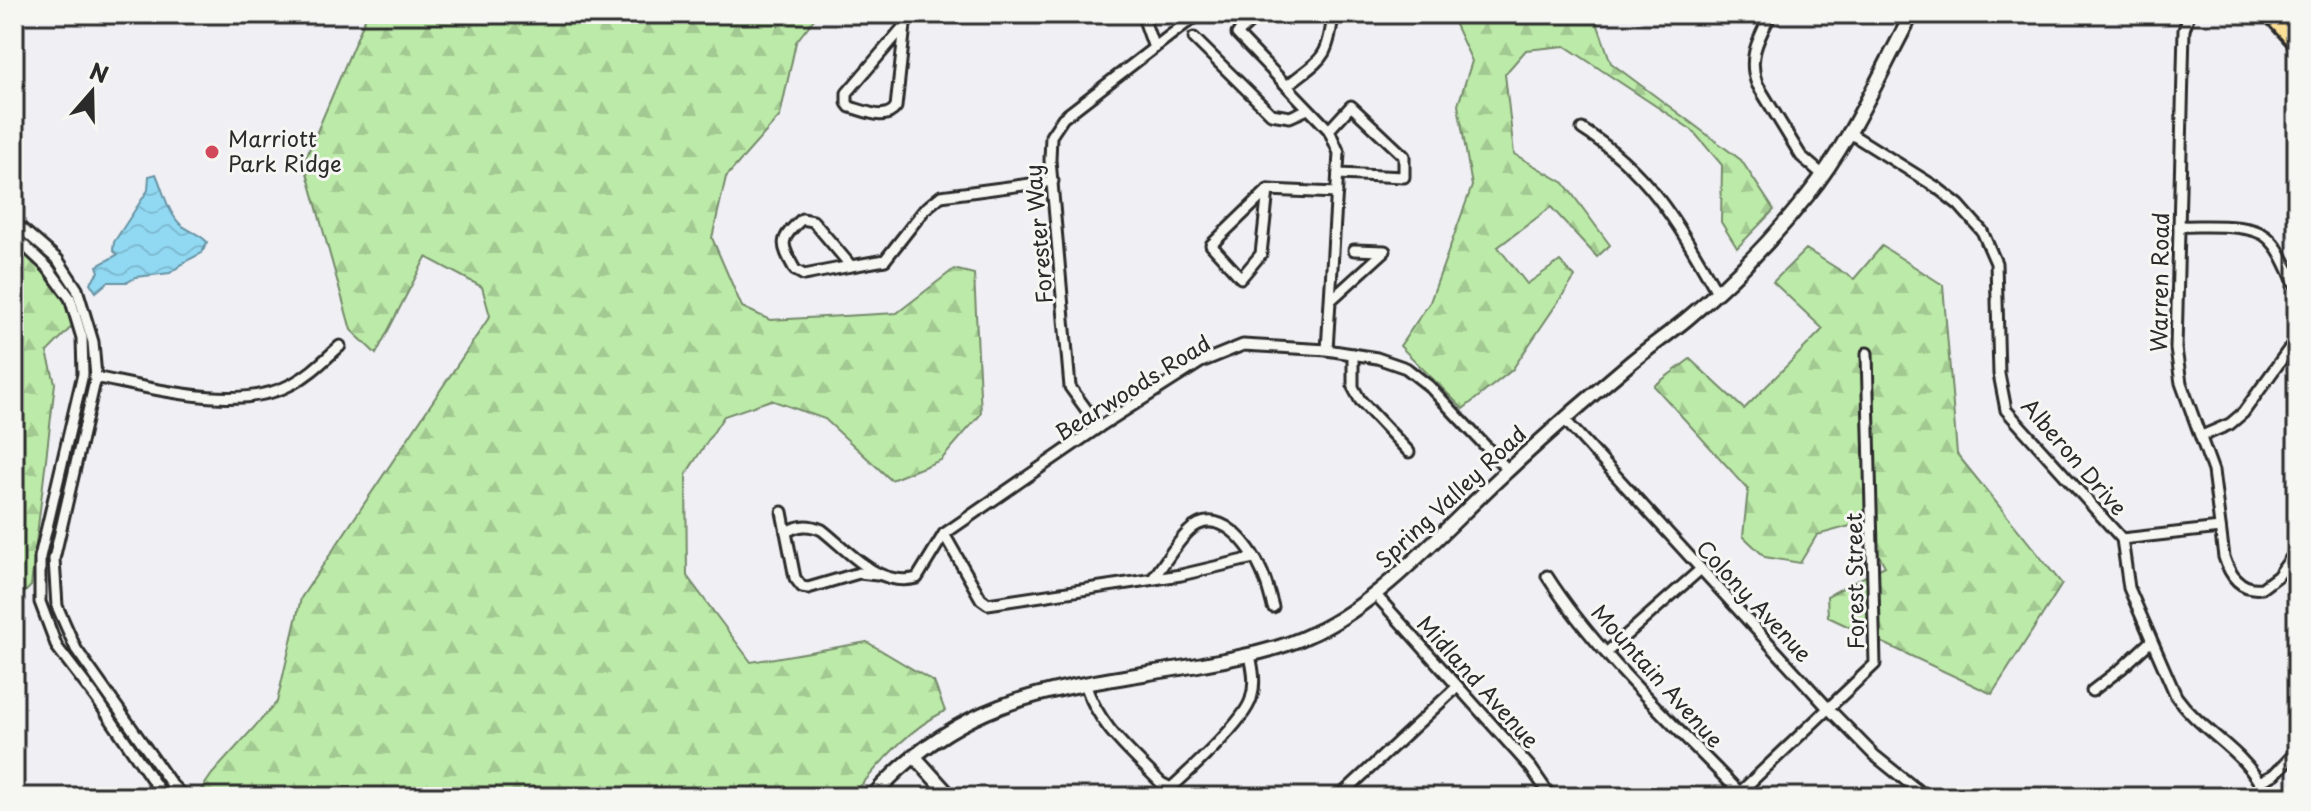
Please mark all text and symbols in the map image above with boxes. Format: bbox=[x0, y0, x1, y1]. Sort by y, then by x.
north arrow bbox=[52, 52, 132, 132]
text: N bbox=[86, 53, 113, 90]
place label: Marriott Park Ridge bbox=[228, 121, 342, 179]
marker: Marriott Park Ridge bbox=[203, 143, 221, 161]
street label: Forester Way bbox=[1015, 163, 1060, 305]
street label: Warren Road bbox=[2141, 212, 2176, 352]
street label: Bearwoods Road bbox=[1048, 326, 1216, 448]
street label: Alberon Drive bbox=[2015, 390, 2136, 522]
street label: Spring Valley Road bbox=[1367, 417, 1533, 575]
street label: Forest Street bbox=[1836, 512, 1871, 650]
street label: Colony Avenue bbox=[1690, 531, 1821, 668]
street label: Mountain Avenue bbox=[1584, 596, 1732, 754]
street label: Midland Avenue bbox=[1410, 607, 1548, 755]

